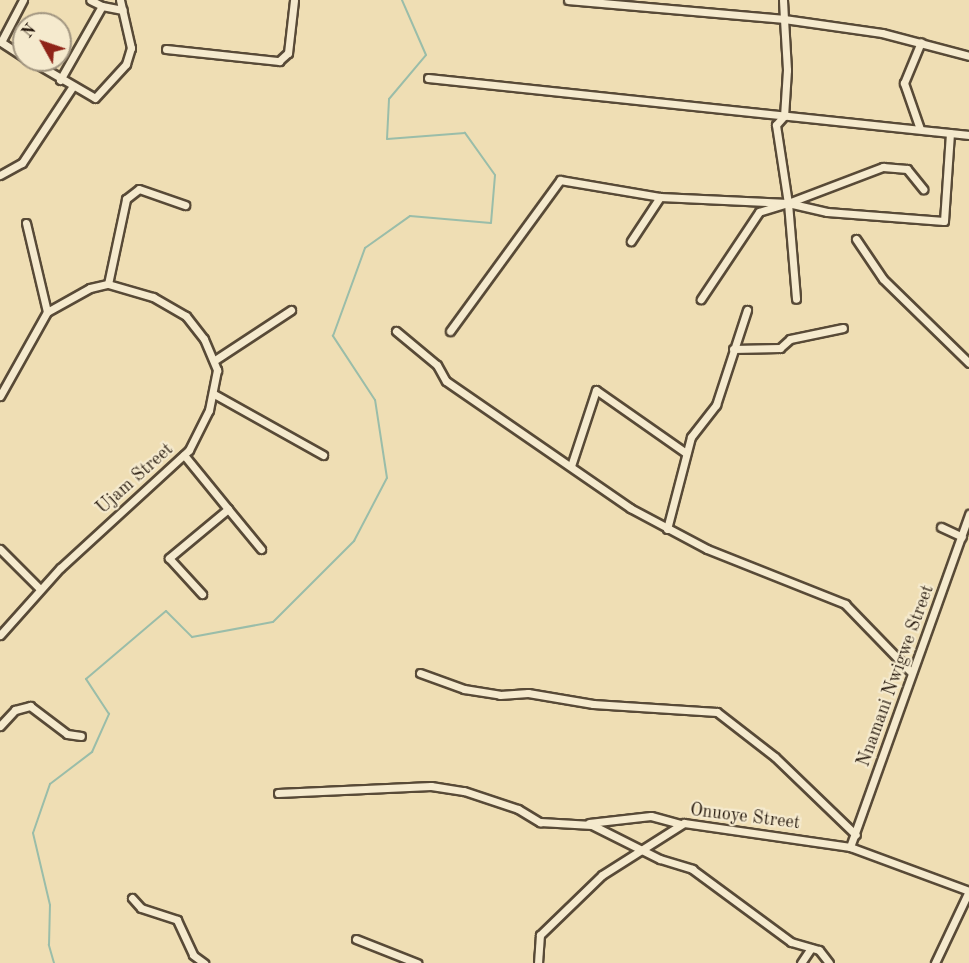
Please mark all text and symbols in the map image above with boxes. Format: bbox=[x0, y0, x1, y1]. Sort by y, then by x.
north arrow bbox=[12, 12, 72, 72]
text: N bbox=[20, 22, 40, 42]
street label: Ujam Street bbox=[92, 439, 178, 519]
street label: Nnamani Nwigwe Street bbox=[853, 582, 939, 770]
street label: Onuoye Street bbox=[689, 800, 801, 834]

